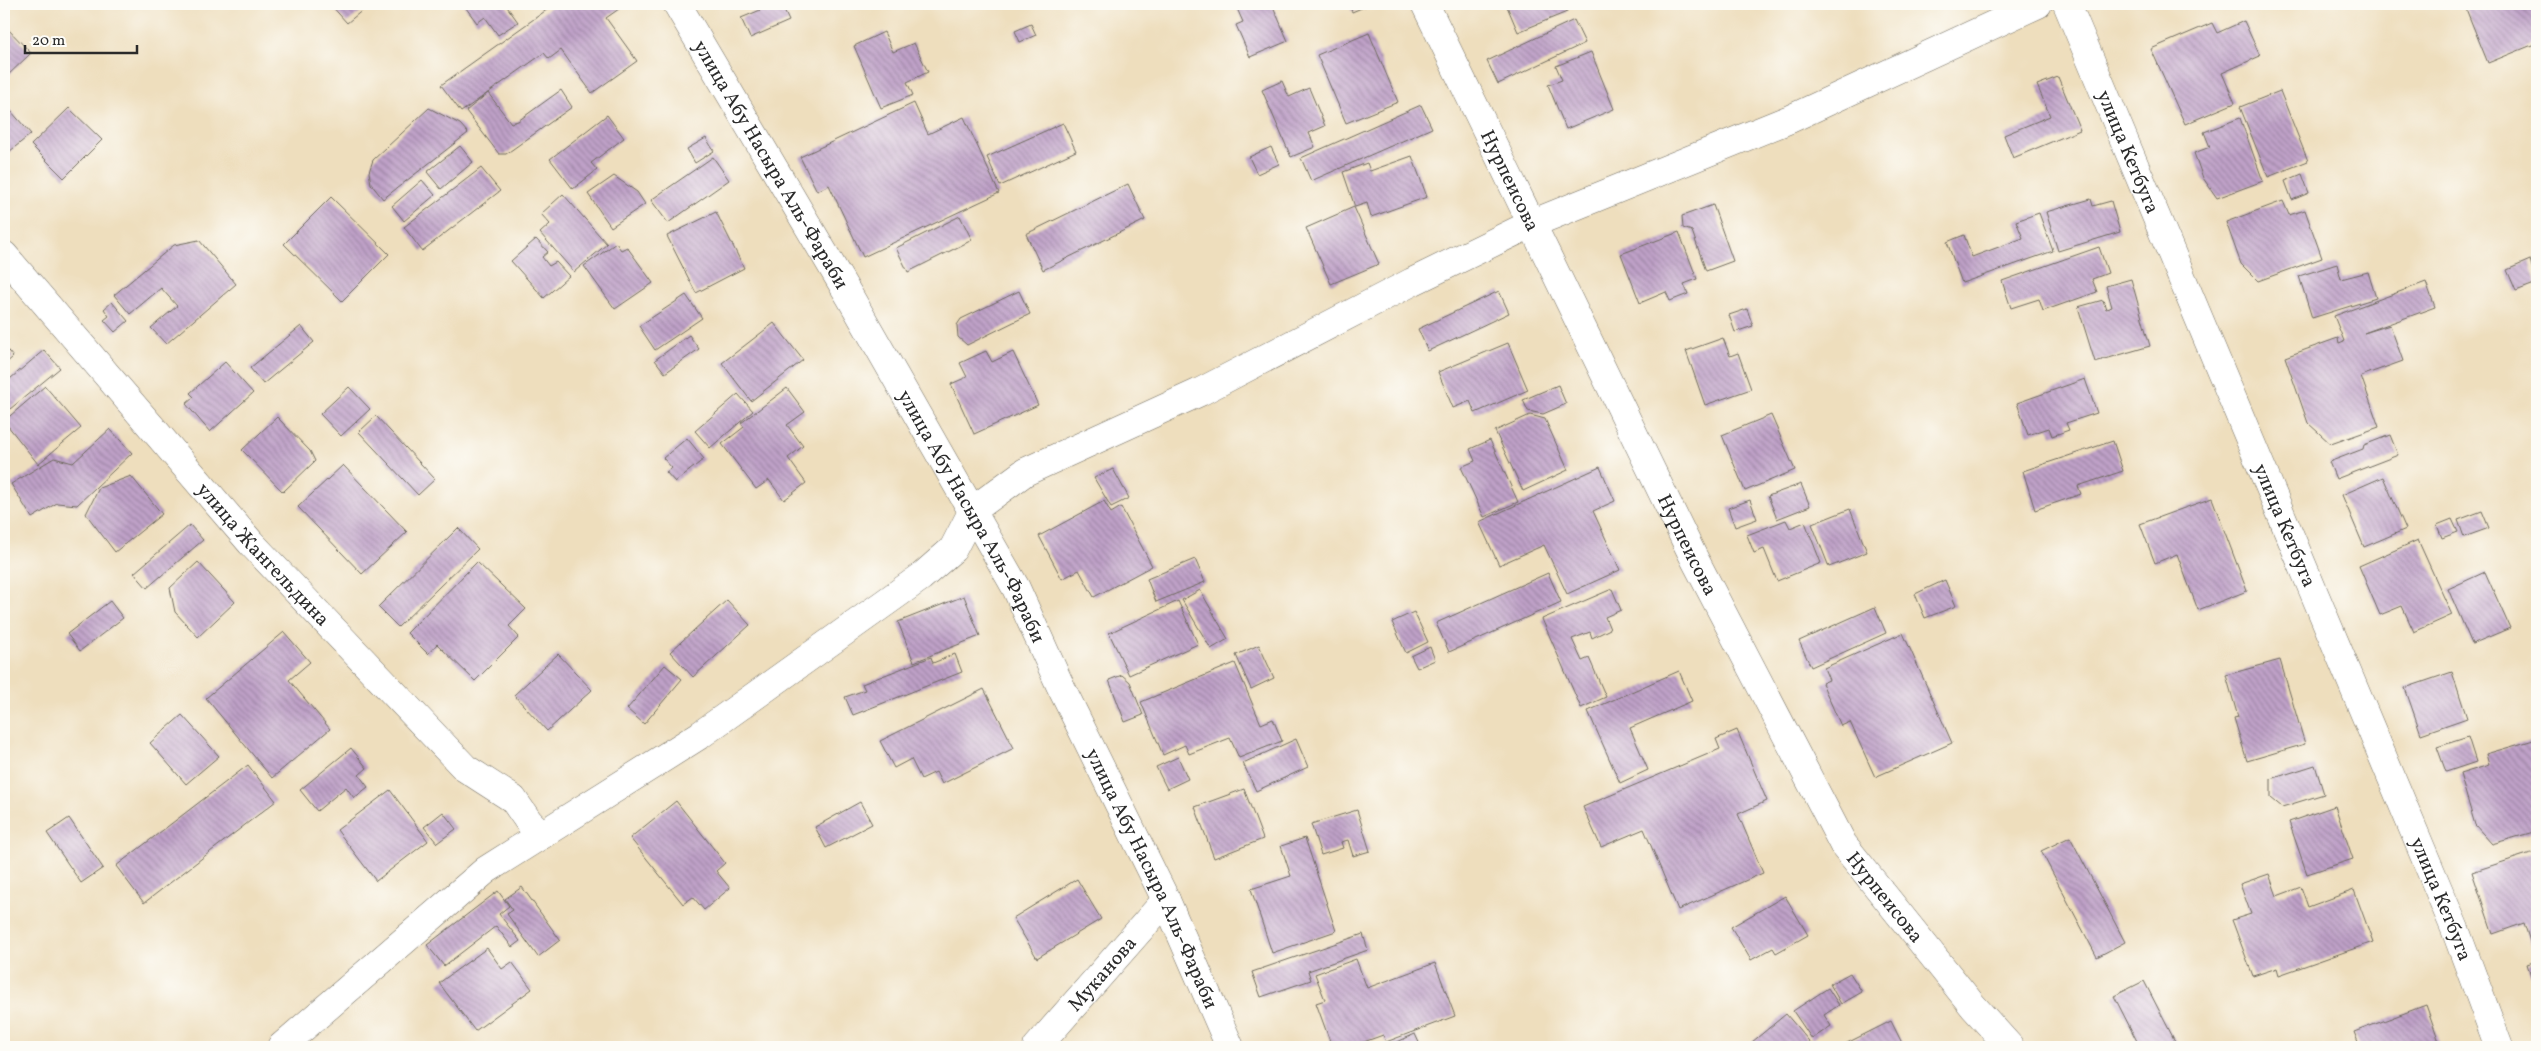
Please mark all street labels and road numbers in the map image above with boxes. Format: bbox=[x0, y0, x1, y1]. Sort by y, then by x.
street label: улица Абу Насыра Аль-Фараби bbox=[685, 35, 854, 295]
street label: улица Кетбуга bbox=[2089, 86, 2165, 219]
street label: Нурпеисова bbox=[1472, 126, 1545, 237]
street label: улица Абу Насыра Аль-Фараби bbox=[890, 385, 1051, 648]
street label: улица Кетбуга bbox=[2245, 460, 2322, 592]
street label: улица Жангельдина bbox=[189, 477, 335, 633]
street label: Нурпеисова bbox=[1649, 490, 1723, 601]
street label: улица Абу Насыра Аль-Фараби bbox=[1077, 744, 1224, 1014]
street label: улица Кетбуга bbox=[2402, 833, 2478, 965]
street label: Нурпеисова bbox=[1839, 846, 1929, 950]
street label: Муканова bbox=[1062, 931, 1144, 1018]

